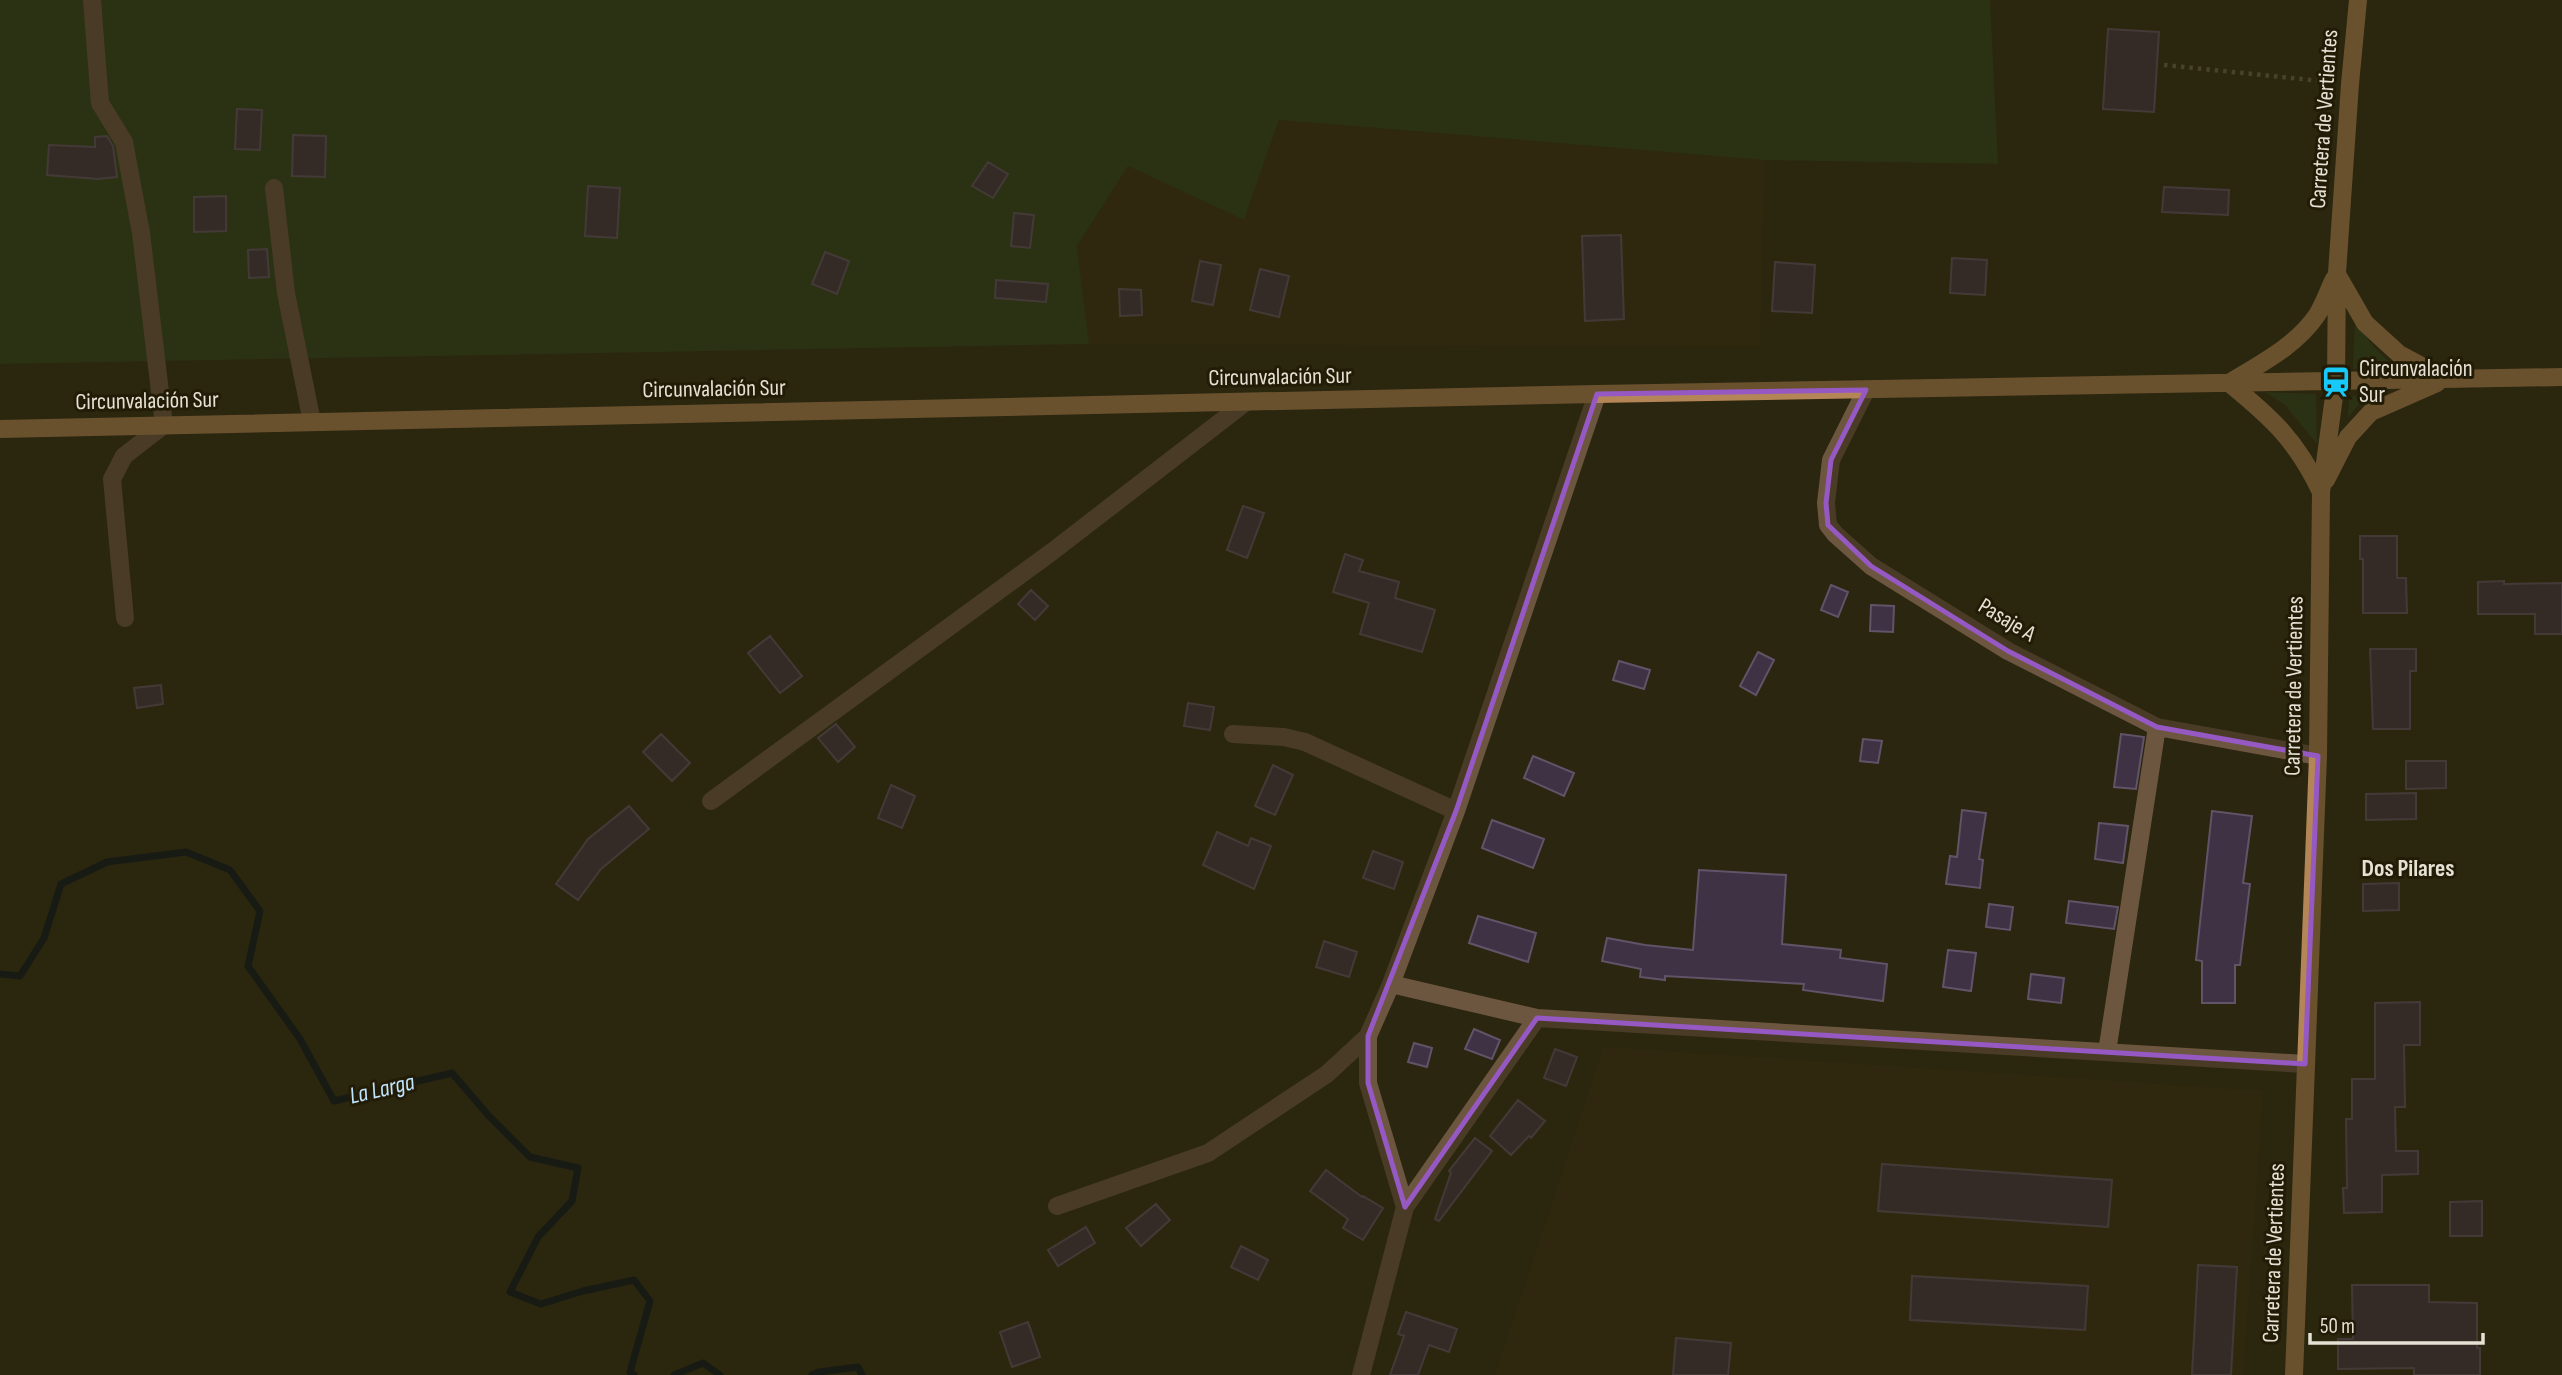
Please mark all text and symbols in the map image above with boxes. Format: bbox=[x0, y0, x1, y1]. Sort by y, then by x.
street label: Carretera de Vertientes bbox=[2304, 28, 2344, 210]
place label: Circunvalación Sur bbox=[2359, 355, 2473, 409]
street label: Circunvalación Sur bbox=[1208, 362, 1352, 392]
station icon: Circunvalación Sur bbox=[2319, 365, 2353, 399]
street label: Circunvalación Sur bbox=[642, 374, 786, 404]
street label: Circunvalación Sur bbox=[75, 386, 219, 416]
street label: Pasaje A bbox=[1973, 592, 2041, 648]
street label: Carretera de Vertientes bbox=[2278, 596, 2310, 776]
district label: Dos Pilares bbox=[2362, 854, 2454, 883]
water label: La Larga bbox=[347, 1067, 418, 1111]
street label: Carretera de Vertientes bbox=[2257, 1163, 2291, 1343]
scale bar bbox=[2310, 1302, 2483, 1346]
text: 50 m bbox=[2320, 1314, 2355, 1339]

